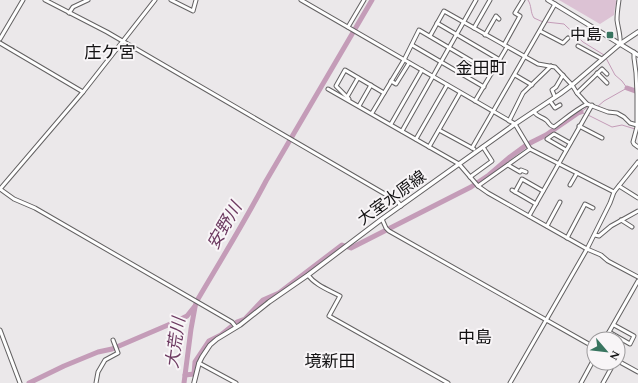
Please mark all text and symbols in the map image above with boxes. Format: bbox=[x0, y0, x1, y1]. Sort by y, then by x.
place label: 中島 bbox=[570, 23, 602, 47]
marker: 中島 bbox=[605, 30, 615, 40]
district label: 庄ケ宮 bbox=[85, 40, 136, 66]
district label: 金田町 bbox=[456, 56, 507, 82]
street label: 大室水原線 bbox=[353, 165, 431, 231]
water label: 安野川 bbox=[201, 196, 250, 255]
water label: 大荒川 bbox=[160, 314, 193, 370]
district label: 中島 bbox=[458, 325, 492, 351]
north arrow bbox=[586, 331, 626, 371]
text: N bbox=[605, 348, 624, 363]
district label: 境新田 bbox=[305, 349, 356, 375]

